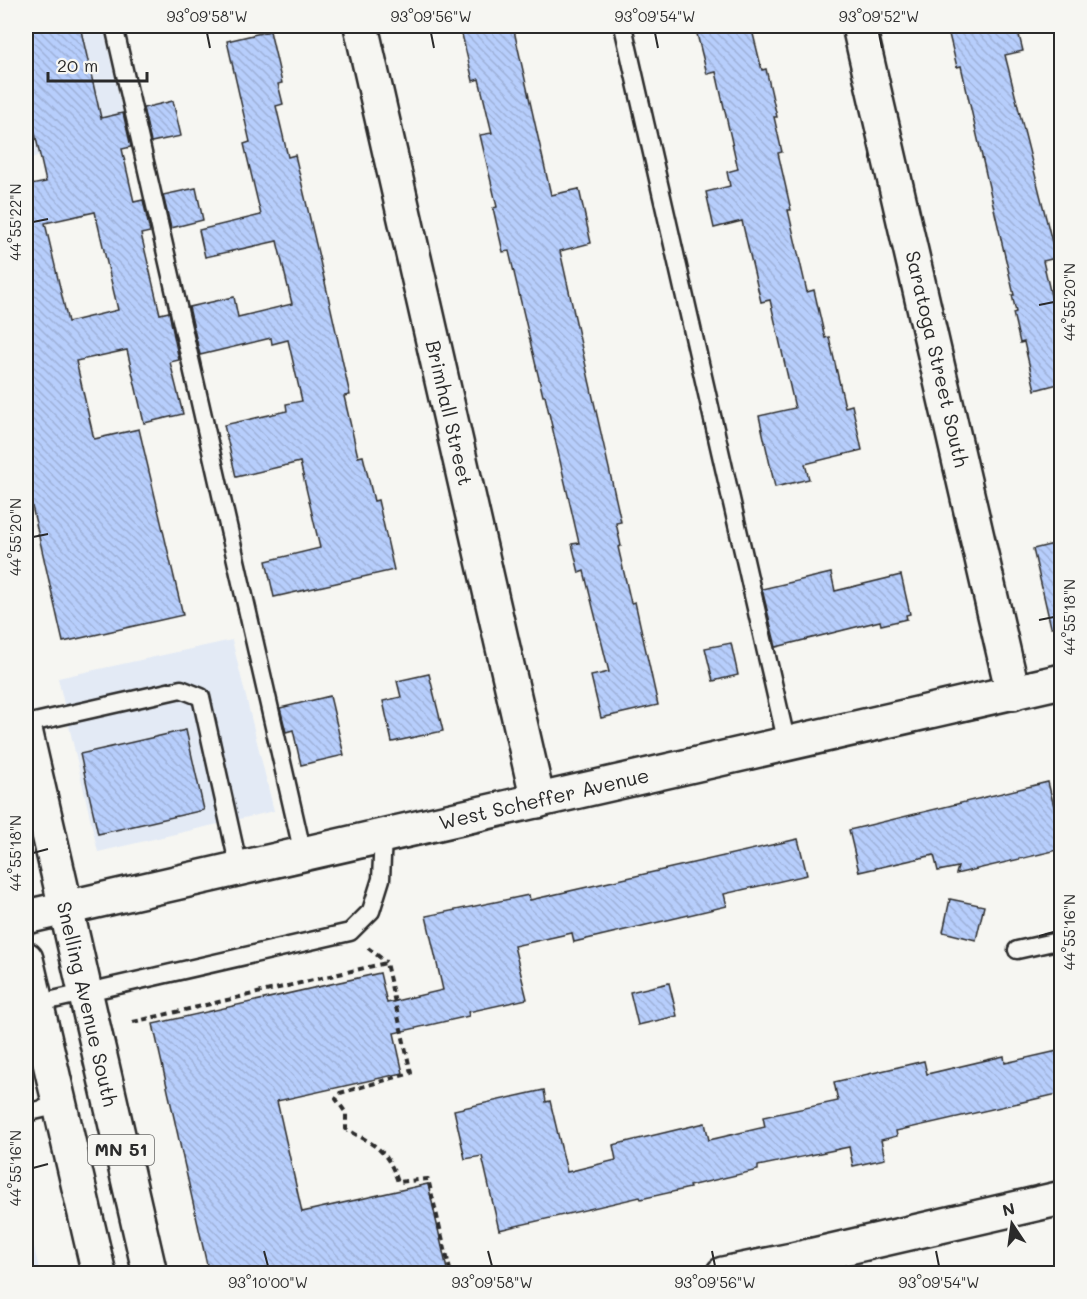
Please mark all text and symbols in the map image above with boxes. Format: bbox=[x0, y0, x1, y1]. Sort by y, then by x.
text: 93°09'58"W bbox=[166, 6, 248, 26]
text: 93°09'56"W bbox=[390, 6, 472, 26]
text: 93°09'54"W bbox=[615, 6, 695, 26]
text: 93°09'52"W bbox=[839, 6, 919, 26]
scale bar bbox=[48, 45, 147, 83]
text: 20 m bbox=[57, 53, 98, 77]
text: 44°55'22"N bbox=[5, 183, 25, 261]
street label: Saratoga Street South bbox=[900, 248, 976, 470]
text: 44°55'20"N bbox=[1059, 263, 1079, 341]
street label: Brimhall Street bbox=[421, 338, 479, 488]
text: 44°55'20"N bbox=[5, 498, 25, 576]
text: 44°55'18"N bbox=[1059, 579, 1079, 655]
street label: West Scheffer Avenue bbox=[436, 761, 652, 835]
text: 44°55'18"N bbox=[5, 815, 25, 891]
text: 44°55'16"N bbox=[1059, 894, 1079, 970]
street label: Snelling Avenue South bbox=[52, 899, 124, 1109]
text: 44°55'16"N bbox=[5, 1130, 25, 1206]
road number: MN 51 bbox=[88, 1135, 154, 1165]
north arrow bbox=[982, 1194, 1042, 1254]
text: N bbox=[1000, 1197, 1017, 1220]
text: 93°10'00"W bbox=[228, 1272, 308, 1292]
text: 93°09'58"W bbox=[451, 1272, 533, 1292]
text: 93°09'56"W bbox=[674, 1272, 756, 1292]
text: 93°09'54"W bbox=[899, 1272, 979, 1292]

